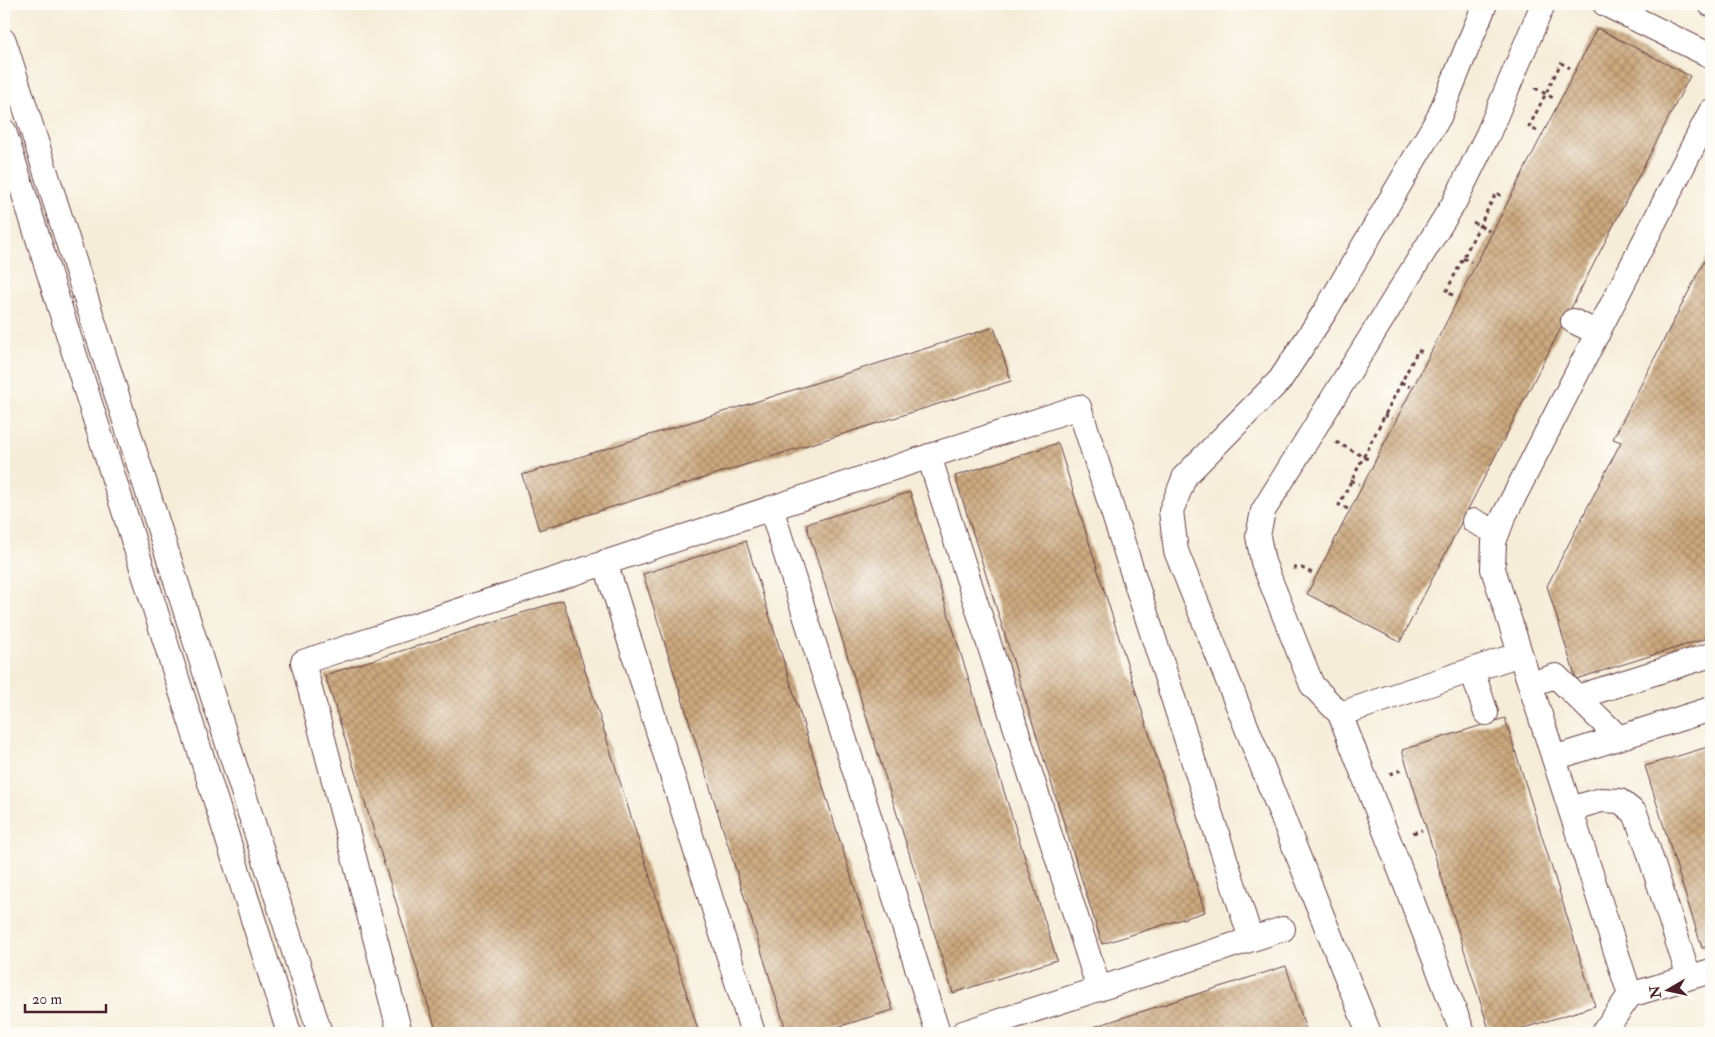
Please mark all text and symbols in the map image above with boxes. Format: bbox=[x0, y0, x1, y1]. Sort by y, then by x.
north arrow bbox=[1642, 964, 1692, 1014]
scale bar bbox=[25, 982, 106, 1014]
text: N bbox=[1646, 984, 1665, 1000]
text: 20 m bbox=[32, 990, 62, 1009]

